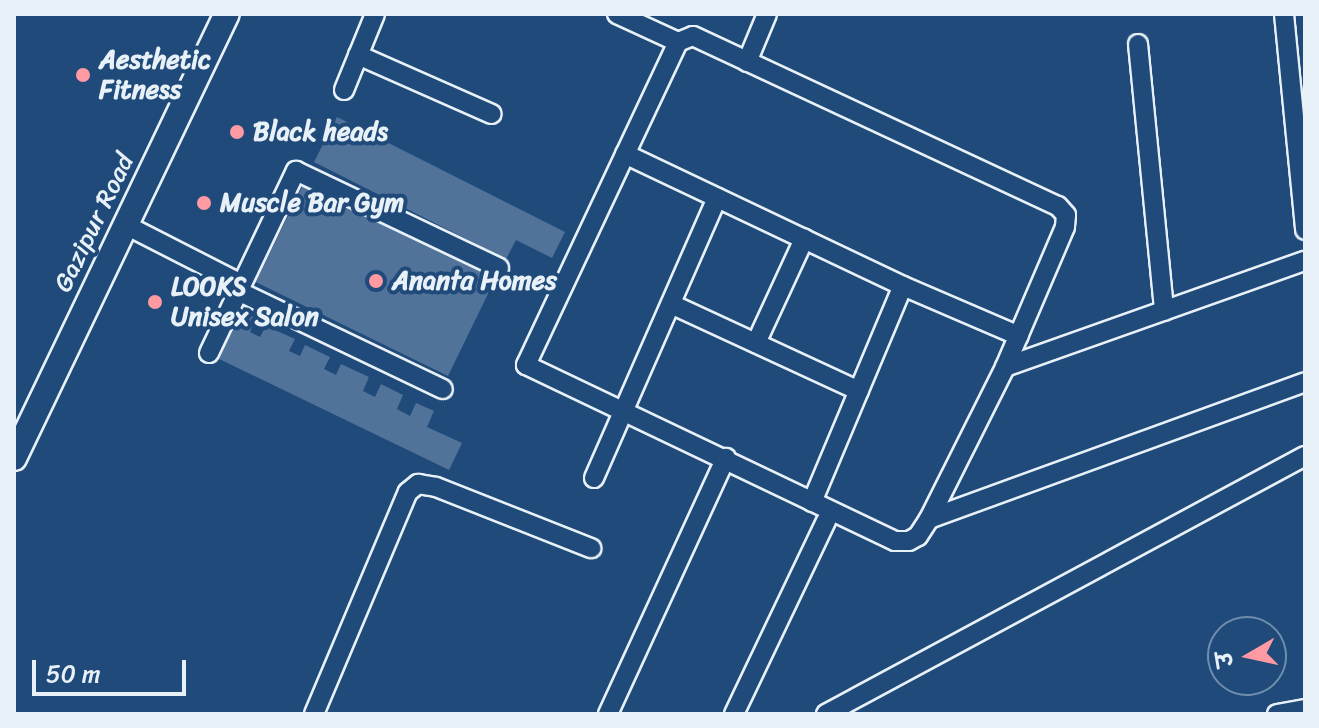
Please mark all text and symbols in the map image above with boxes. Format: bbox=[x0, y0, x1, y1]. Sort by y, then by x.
place label: Aesthetic Fitness bbox=[99, 44, 211, 106]
marker: Aesthetic Fitness bbox=[74, 66, 92, 84]
place label: Black heads bbox=[253, 116, 388, 148]
marker: Black heads bbox=[228, 123, 246, 141]
street label: Gazipur Road bbox=[47, 149, 141, 297]
place label: Muscle Bar Gym bbox=[220, 187, 404, 219]
marker: Muscle Bar Gym bbox=[195, 194, 213, 212]
place label: Ananta Homes bbox=[392, 265, 557, 297]
place label: LOOKS Unisex Salon bbox=[171, 271, 319, 332]
marker: Ananta Homes bbox=[367, 272, 385, 290]
marker: LOOKS Unisex Salon bbox=[146, 293, 164, 311]
north arrow bbox=[1207, 616, 1287, 696]
scale bar bbox=[36, 644, 190, 694]
text: उ bbox=[1204, 649, 1245, 670]
text: 50 m bbox=[46, 653, 101, 695]

